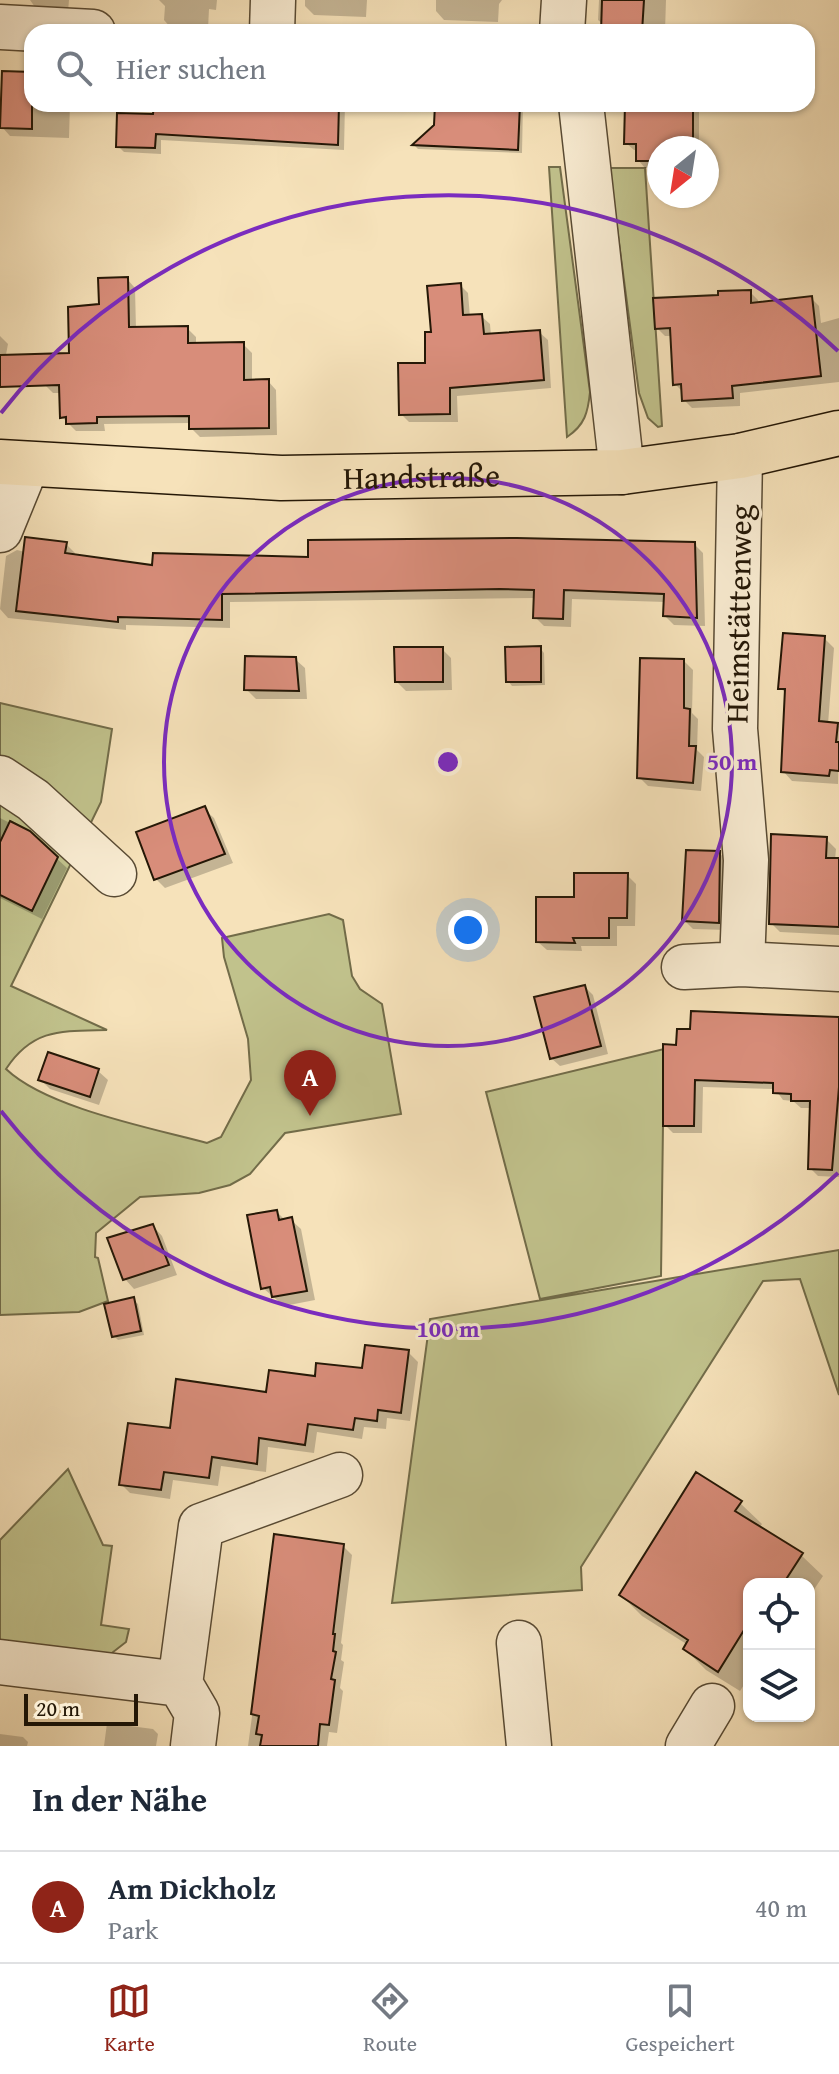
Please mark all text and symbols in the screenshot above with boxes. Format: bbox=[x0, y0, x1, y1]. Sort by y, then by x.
search box bbox=[24, 24, 815, 112]
icon: search bbox=[52, 46, 96, 90]
text: Hier suchen bbox=[116, 46, 266, 90]
north arrow bbox=[647, 136, 719, 208]
street label: Handstraße bbox=[343, 451, 501, 500]
street label: Heimstättenweg bbox=[713, 504, 763, 724]
text: 50 m bbox=[707, 744, 758, 779]
centre of rings bbox=[434, 748, 462, 776]
your location bbox=[448, 910, 488, 950]
pin: A bbox=[284, 1050, 336, 1116]
text: 100 m bbox=[416, 1311, 480, 1346]
map controls bbox=[743, 1578, 815, 1722]
button: locate bbox=[743, 1578, 815, 1650]
button: layers bbox=[743, 1650, 815, 1722]
scale bar bbox=[24, 1690, 138, 1726]
text: 20 m bbox=[36, 1692, 80, 1724]
text: In der Nähe bbox=[32, 1774, 207, 1823]
text: Am Dickholz bbox=[108, 1866, 276, 1910]
text: A bbox=[50, 1888, 66, 1927]
text: 40 m bbox=[755, 1888, 807, 1927]
text: Park bbox=[108, 1910, 158, 1949]
tab: Karte bbox=[104, 1979, 155, 2059]
tab: Route bbox=[363, 1979, 417, 2059]
tab: Gespeichert bbox=[625, 1979, 735, 2059]

